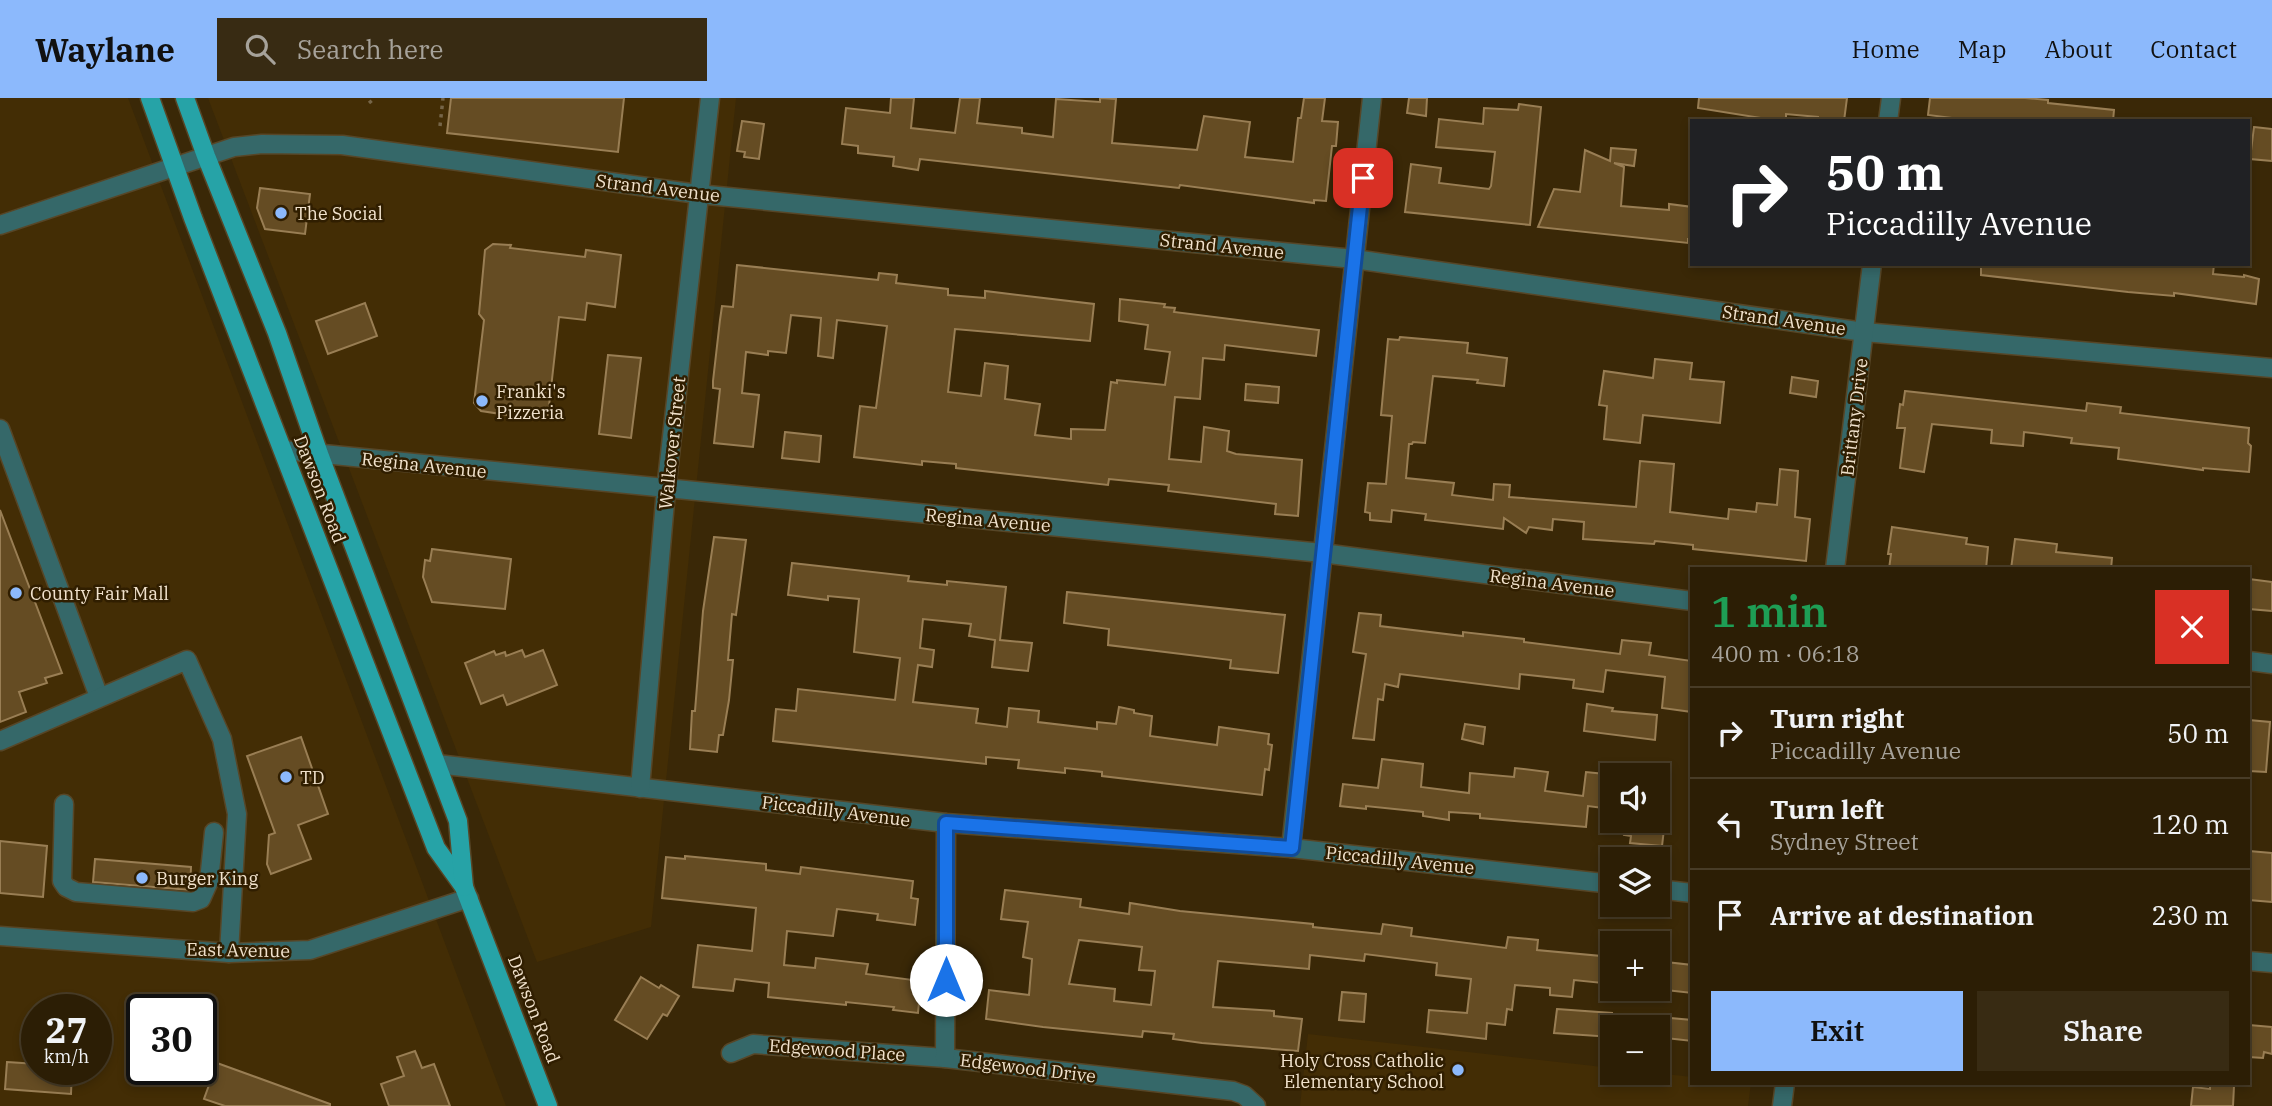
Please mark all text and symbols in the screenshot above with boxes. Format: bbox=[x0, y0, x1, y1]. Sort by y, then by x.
search box bbox=[217, 18, 707, 81]
text: Waylane bbox=[35, 28, 175, 71]
icon: search bbox=[241, 30, 279, 68]
text: Search here bbox=[297, 32, 443, 66]
text: Home bbox=[1852, 33, 1920, 65]
text: Map bbox=[1958, 33, 2006, 65]
text: About bbox=[2044, 33, 2112, 65]
text: Contact bbox=[2150, 33, 2237, 65]
text: 50 m bbox=[1826, 140, 1944, 203]
icon: right bbox=[1711, 147, 1802, 238]
pin bbox=[1333, 148, 1393, 208]
icon: arrive bbox=[1344, 159, 1382, 197]
street label: Strand Avenue bbox=[595, 169, 721, 207]
place label: The Social bbox=[295, 202, 383, 225]
text: Piccadilly Avenue bbox=[1826, 202, 2092, 244]
marker: The Social bbox=[273, 205, 289, 221]
street label: Strand Avenue bbox=[1159, 228, 1285, 264]
street label: Strand Avenue bbox=[1721, 300, 1847, 340]
street label: Brittany Drive bbox=[1835, 357, 1873, 477]
street label: Walkover Street bbox=[654, 375, 690, 511]
place label: Franki's Pizzeria bbox=[496, 380, 565, 424]
marker: Franki's Pizzeria bbox=[474, 393, 490, 409]
street label: Dawson Road bbox=[289, 432, 351, 546]
street label: Regina Avenue bbox=[360, 447, 488, 483]
street label: Regina Avenue bbox=[924, 503, 1052, 537]
street label: Regina Avenue bbox=[1488, 564, 1616, 602]
place label: County Fair Mall bbox=[30, 582, 169, 605]
text: 1 min bbox=[1711, 584, 1828, 639]
marker: County Fair Mall bbox=[8, 585, 24, 601]
button: close bbox=[2155, 590, 2229, 664]
text: 400 m · 06:18 bbox=[1711, 638, 1860, 668]
text: Turn right bbox=[1770, 701, 1904, 735]
icon: right bbox=[1711, 714, 1749, 752]
text: 50 m bbox=[2167, 716, 2229, 750]
text: Piccadilly Avenue bbox=[1770, 735, 1961, 765]
map controls bbox=[1600, 763, 1670, 1085]
button: sound bbox=[1600, 763, 1670, 833]
place label: TD bbox=[300, 766, 324, 789]
marker: TD bbox=[278, 769, 294, 785]
street label: Piccadilly Avenue bbox=[760, 790, 912, 832]
text: Turn left bbox=[1770, 792, 1884, 826]
icon: left bbox=[1711, 805, 1749, 843]
text: 120 m bbox=[2151, 807, 2229, 841]
text: Sydney Street bbox=[1770, 826, 1919, 856]
street label: Piccadilly Avenue bbox=[1324, 841, 1476, 879]
button: layers bbox=[1600, 847, 1670, 917]
place label: Burger King bbox=[156, 867, 258, 890]
marker: Burger King bbox=[134, 870, 150, 886]
icon: arrive bbox=[1711, 896, 1749, 934]
text: Arrive at destination bbox=[1770, 898, 2034, 932]
text: 230 m bbox=[2151, 898, 2229, 932]
button: + bbox=[1600, 931, 1670, 1001]
street label: East Avenue bbox=[186, 938, 290, 962]
position arrow bbox=[909, 943, 983, 1017]
street label: Dawson Road bbox=[503, 952, 565, 1066]
button: Exit bbox=[1711, 991, 1963, 1071]
button: Share bbox=[1977, 991, 2229, 1071]
speed limit sign: 30 bbox=[126, 994, 217, 1085]
text: 27 bbox=[45, 1007, 88, 1053]
button: − bbox=[1600, 1015, 1670, 1085]
street label: Edgewood Place bbox=[768, 1034, 906, 1066]
text: km/h bbox=[44, 1045, 89, 1068]
street label: Edgewood Drive bbox=[959, 1048, 1097, 1088]
place label: Holy Cross Catholic Elementary School bbox=[1280, 1049, 1444, 1093]
marker: Holy Cross Catholic Elementary School bbox=[1450, 1062, 1466, 1078]

